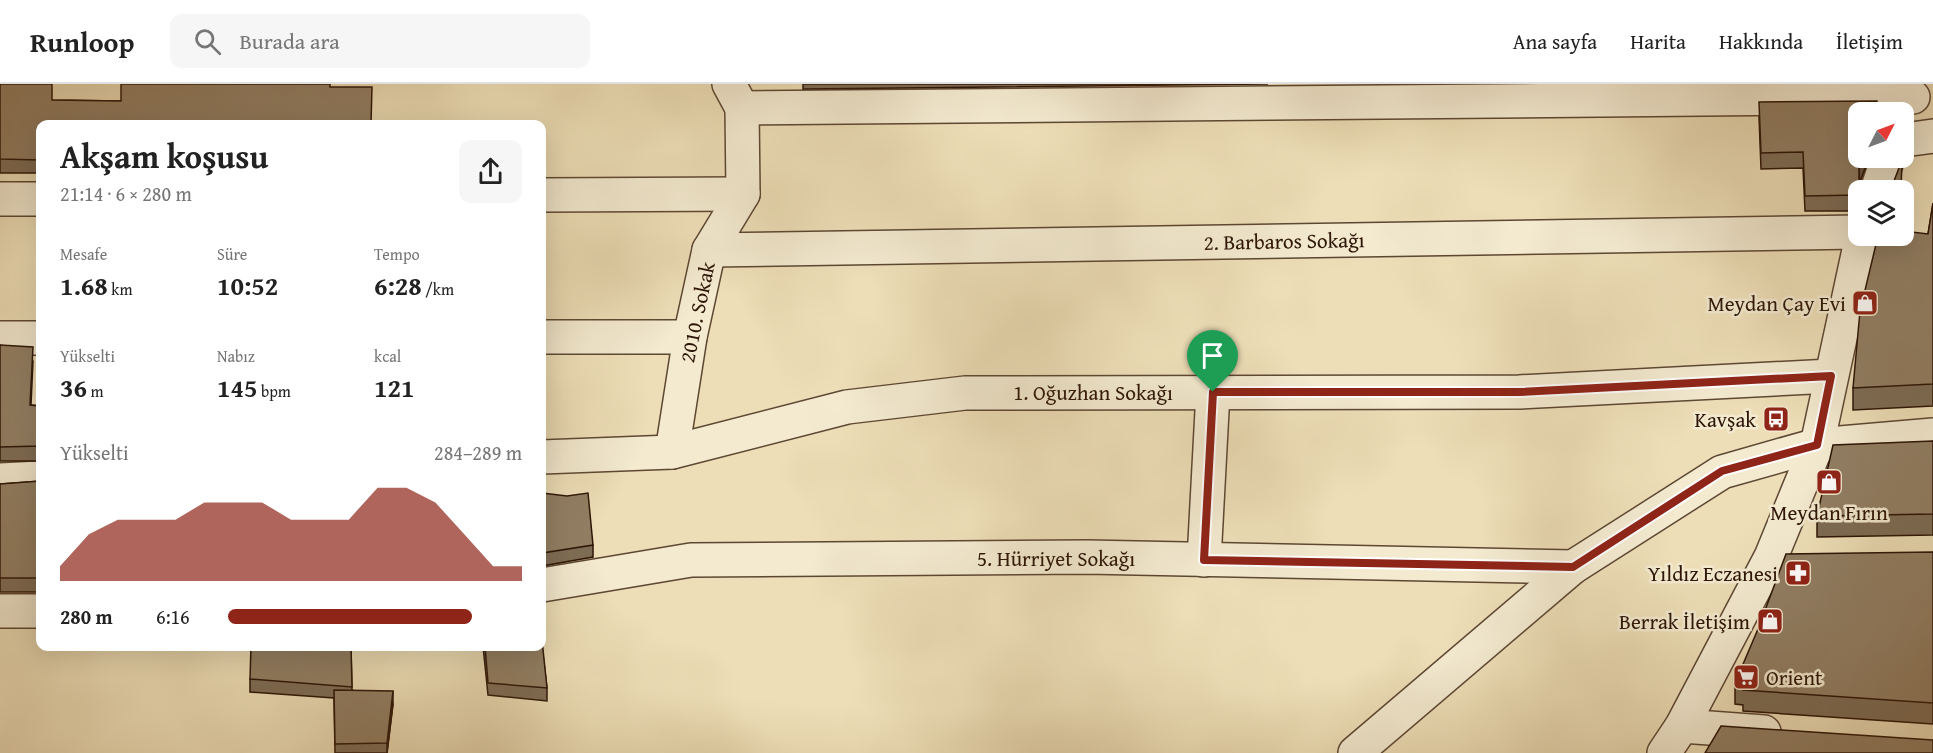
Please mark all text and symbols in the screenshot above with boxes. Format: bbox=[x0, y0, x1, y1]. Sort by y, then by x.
search box bbox=[170, 14, 590, 68]
text: Runloop bbox=[30, 21, 134, 62]
icon: search bbox=[191, 25, 224, 58]
text: Burada ara bbox=[239, 25, 340, 57]
text: Ana sayfa bbox=[1513, 26, 1597, 57]
text: Harita bbox=[1630, 26, 1686, 57]
text: Hakkında bbox=[1719, 26, 1803, 57]
text: İletişim bbox=[1836, 26, 1903, 57]
north arrow bbox=[1848, 102, 1914, 168]
map controls bbox=[1848, 102, 1914, 246]
text: Akşam koşusu bbox=[60, 132, 268, 180]
button: share bbox=[459, 140, 522, 203]
text: 21:14 · 6 × 280 m bbox=[60, 179, 192, 208]
button: layers bbox=[1848, 180, 1914, 246]
street label: 2. Barbaros Sokağı bbox=[1203, 224, 1365, 258]
text: Mesafe bbox=[60, 242, 107, 266]
text: Süre bbox=[217, 242, 247, 266]
text: Tempo bbox=[374, 242, 420, 266]
street label: 2010. Sokak bbox=[671, 258, 723, 365]
text: 1.68 bbox=[60, 266, 108, 305]
text: 10:52 bbox=[217, 266, 278, 305]
text: 6:28 bbox=[374, 266, 422, 305]
text: km bbox=[108, 277, 132, 301]
text: /km bbox=[422, 277, 454, 301]
place label: Meydan Çay Evi bbox=[1708, 288, 1846, 319]
shop icon: Meydan Çay Evi bbox=[1850, 288, 1880, 318]
pin bbox=[1187, 330, 1238, 392]
icon: arrive bbox=[1196, 339, 1229, 372]
text: Yükselti bbox=[60, 344, 115, 368]
text: Nabız bbox=[217, 344, 255, 368]
text: kcal bbox=[374, 344, 401, 368]
text: 36 bbox=[60, 368, 87, 407]
text: 145 bbox=[217, 368, 257, 407]
text: 121 bbox=[374, 368, 414, 407]
street label: 1. Oğuzhan Sokağı bbox=[1013, 377, 1173, 408]
text: m bbox=[87, 379, 104, 403]
text: bpm bbox=[257, 379, 291, 403]
place label: Kavşak bbox=[1695, 404, 1756, 435]
bus stop icon: Kavşak bbox=[1761, 404, 1791, 434]
text: Yükselti bbox=[60, 438, 129, 467]
text: 284–289 m bbox=[434, 438, 522, 467]
shop icon: Meydan Fırın bbox=[1814, 467, 1844, 497]
place label: Meydan Fırın bbox=[1770, 497, 1888, 528]
street label: 5. Hürriyet Sokağı bbox=[977, 543, 1135, 574]
place label: Yıldız Eczanesi bbox=[1648, 558, 1778, 589]
pharmacy icon: Yıldız Eczanesi bbox=[1783, 558, 1813, 588]
text: 280 m bbox=[60, 602, 113, 631]
text: 6:16 bbox=[156, 602, 190, 631]
place label: Berrak İletişim bbox=[1619, 606, 1750, 637]
shop icon: Berrak İletişim bbox=[1755, 606, 1785, 636]
supermarket icon: Orient bbox=[1731, 662, 1761, 692]
place label: Orient bbox=[1766, 662, 1823, 693]

